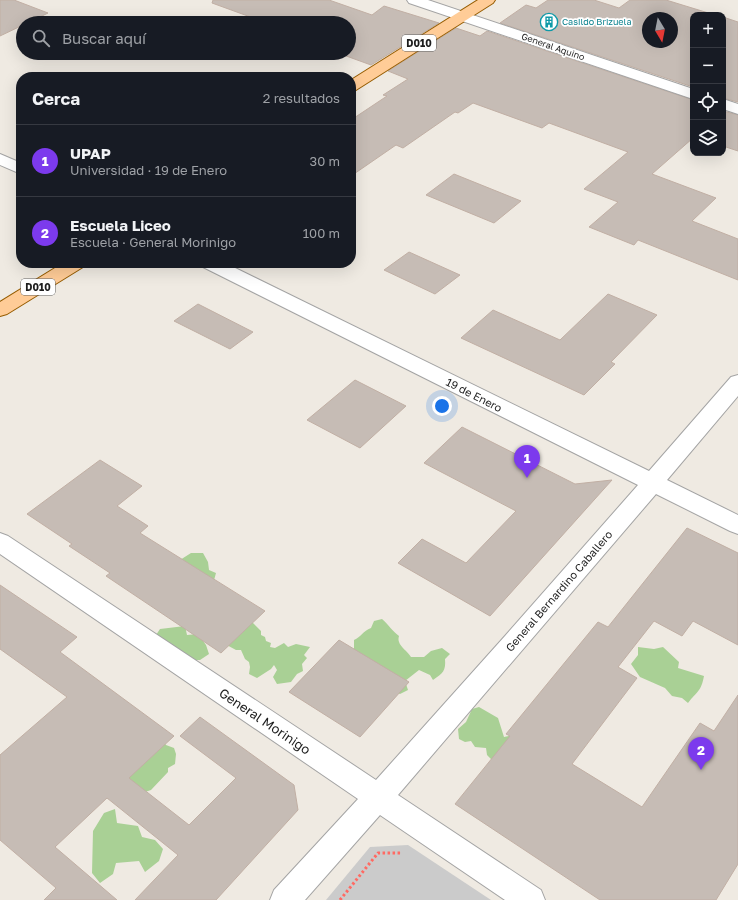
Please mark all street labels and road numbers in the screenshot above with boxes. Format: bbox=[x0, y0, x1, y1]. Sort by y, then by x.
street label: General Aquino bbox=[520, 31, 586, 63]
road number: D010 bbox=[402, 35, 436, 51]
road number: D010 bbox=[21, 279, 55, 295]
street label: 19 de Enero bbox=[444, 375, 505, 414]
street label: General Bernardino Caballero bbox=[503, 527, 615, 654]
street label: General Morinigo bbox=[216, 685, 314, 758]

